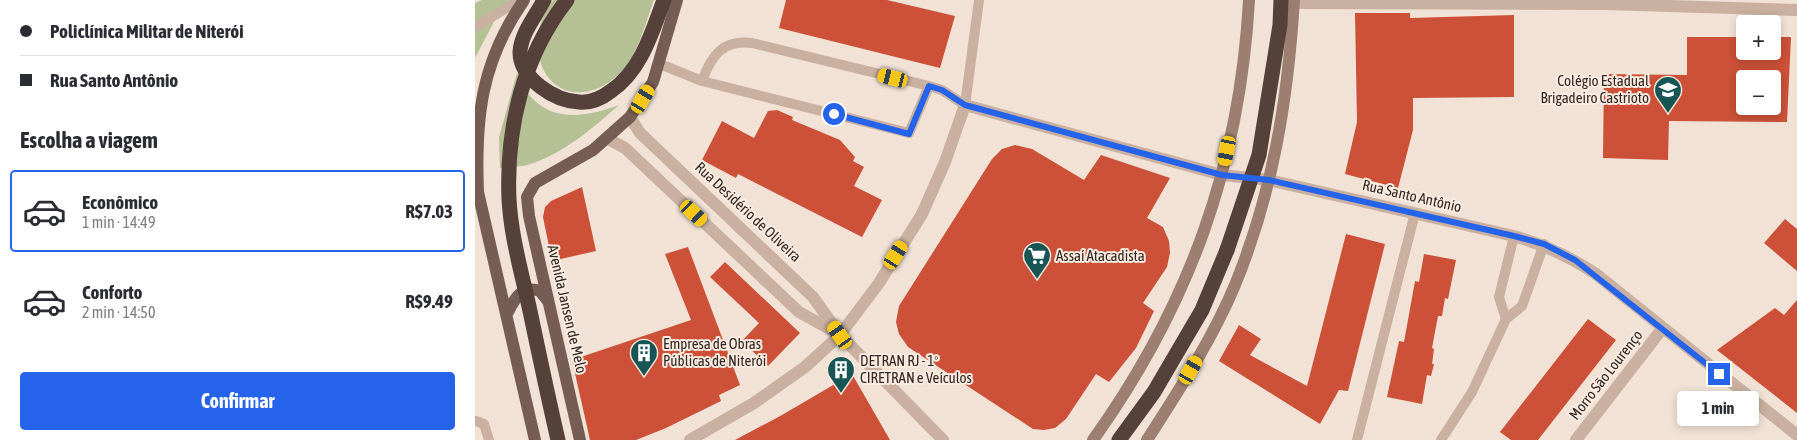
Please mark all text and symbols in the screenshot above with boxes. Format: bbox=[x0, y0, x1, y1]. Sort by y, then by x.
map controls bbox=[1736, 15, 1781, 115]
button: + bbox=[1736, 15, 1781, 60]
text: Policlínica Militar de Niterói bbox=[50, 20, 244, 42]
car bbox=[876, 67, 909, 89]
text: Rua Santo Antônio bbox=[50, 69, 178, 91]
button: − bbox=[1736, 70, 1781, 115]
place label: Colégio Estadual Brigadeiro Castrioto bbox=[1541, 72, 1649, 106]
school or university icon: Colégio Estadual Brigadeiro Castrioto bbox=[1653, 75, 1683, 114]
car bbox=[628, 82, 657, 116]
route start bbox=[823, 103, 845, 125]
text: Escolha a viagem bbox=[20, 127, 158, 153]
car bbox=[1216, 135, 1237, 167]
street label: Rua Desidério de Oliveira bbox=[692, 158, 805, 265]
street label: Rua Santo Antônio bbox=[1361, 176, 1463, 215]
icon: car bbox=[22, 189, 67, 234]
text: Econômico bbox=[82, 191, 158, 213]
car bbox=[677, 197, 710, 229]
text: R$7.03 bbox=[405, 200, 453, 222]
text: 1 min · 14:49 bbox=[82, 213, 155, 231]
car bbox=[881, 238, 910, 272]
supermarket icon: Assaí Atacadista bbox=[1022, 241, 1052, 280]
street label: Avenida Jansen de Melo bbox=[544, 243, 591, 375]
place label: Assaí Atacadista bbox=[1056, 247, 1145, 264]
icon: car bbox=[22, 279, 67, 324]
text: Conforto bbox=[82, 281, 143, 303]
text: R$9.49 bbox=[405, 290, 453, 312]
text: 2 min · 14:50 bbox=[82, 303, 155, 321]
car bbox=[825, 318, 854, 352]
street label: Morro São Lourenço bbox=[1565, 327, 1646, 423]
place label: Empresa de Obras Públicas de Niterói bbox=[663, 335, 766, 369]
building icon: Empresa de Obras Públicas de Niterói bbox=[629, 338, 659, 377]
place label: DETRAN RJ - 1º CIRETRAN e Veículos bbox=[860, 352, 972, 386]
car bbox=[1177, 353, 1204, 387]
building icon: DETRAN RJ - 1º CIRETRAN e Veículos bbox=[826, 355, 856, 394]
route end bbox=[1708, 363, 1730, 385]
button: Confirmar bbox=[20, 372, 455, 430]
callout: 1 min bbox=[1678, 392, 1760, 426]
text: 1 min bbox=[1702, 399, 1734, 417]

